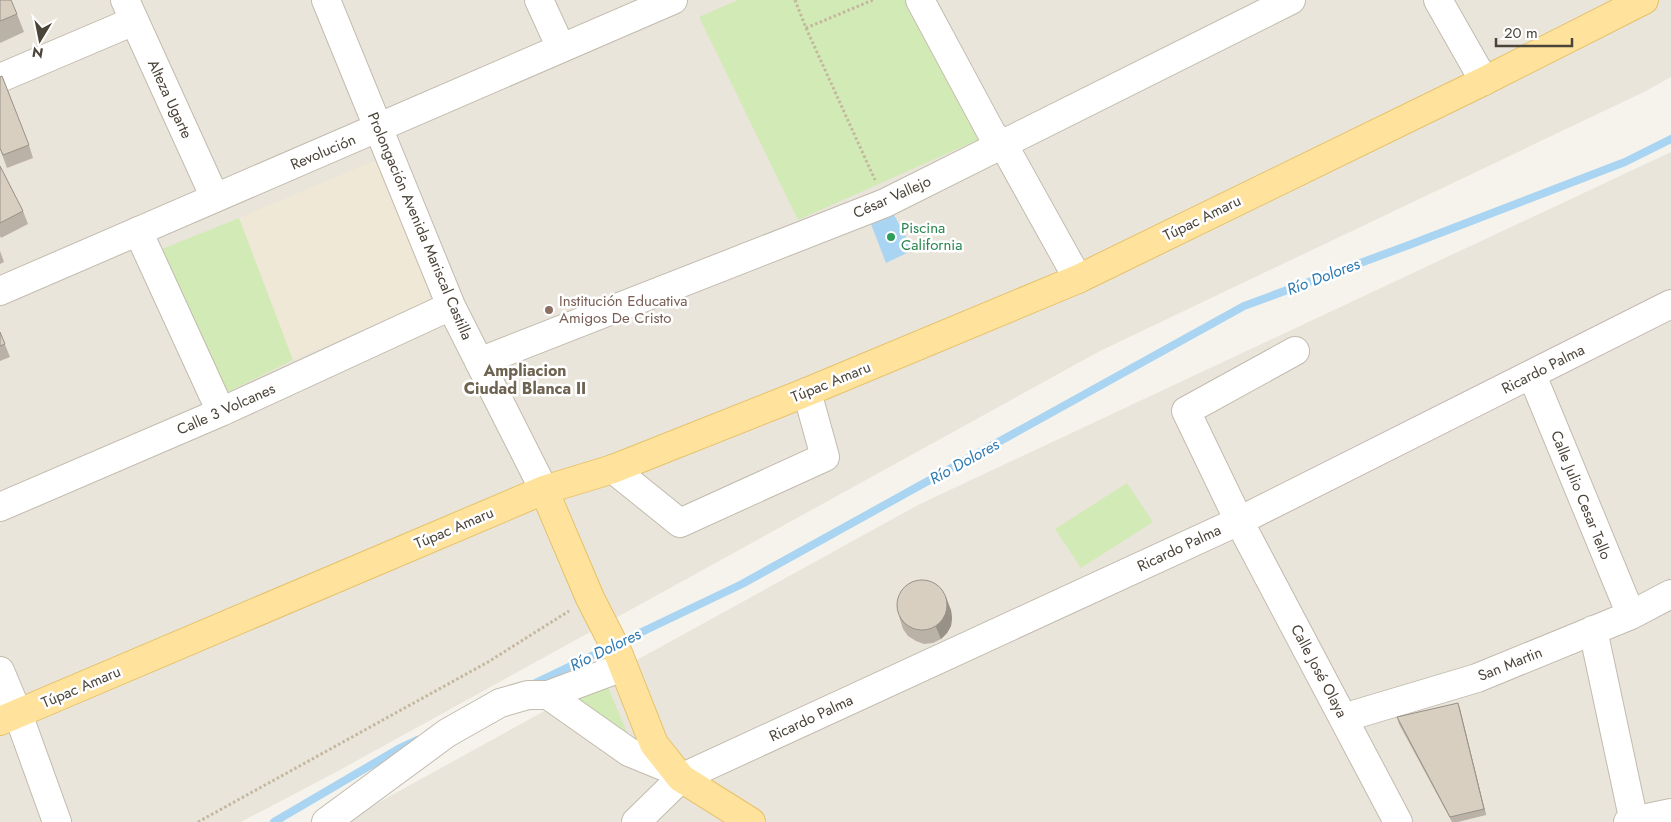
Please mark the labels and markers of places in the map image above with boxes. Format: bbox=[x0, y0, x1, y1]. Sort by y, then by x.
place label: Piscina California bbox=[901, 217, 962, 256]
marker: Piscina California bbox=[885, 231, 897, 243]
place label: Institución Educativa Amigos De Cristo bbox=[559, 290, 688, 329]
marker: Institución Educativa Amigos De Cristo bbox=[543, 304, 555, 316]

